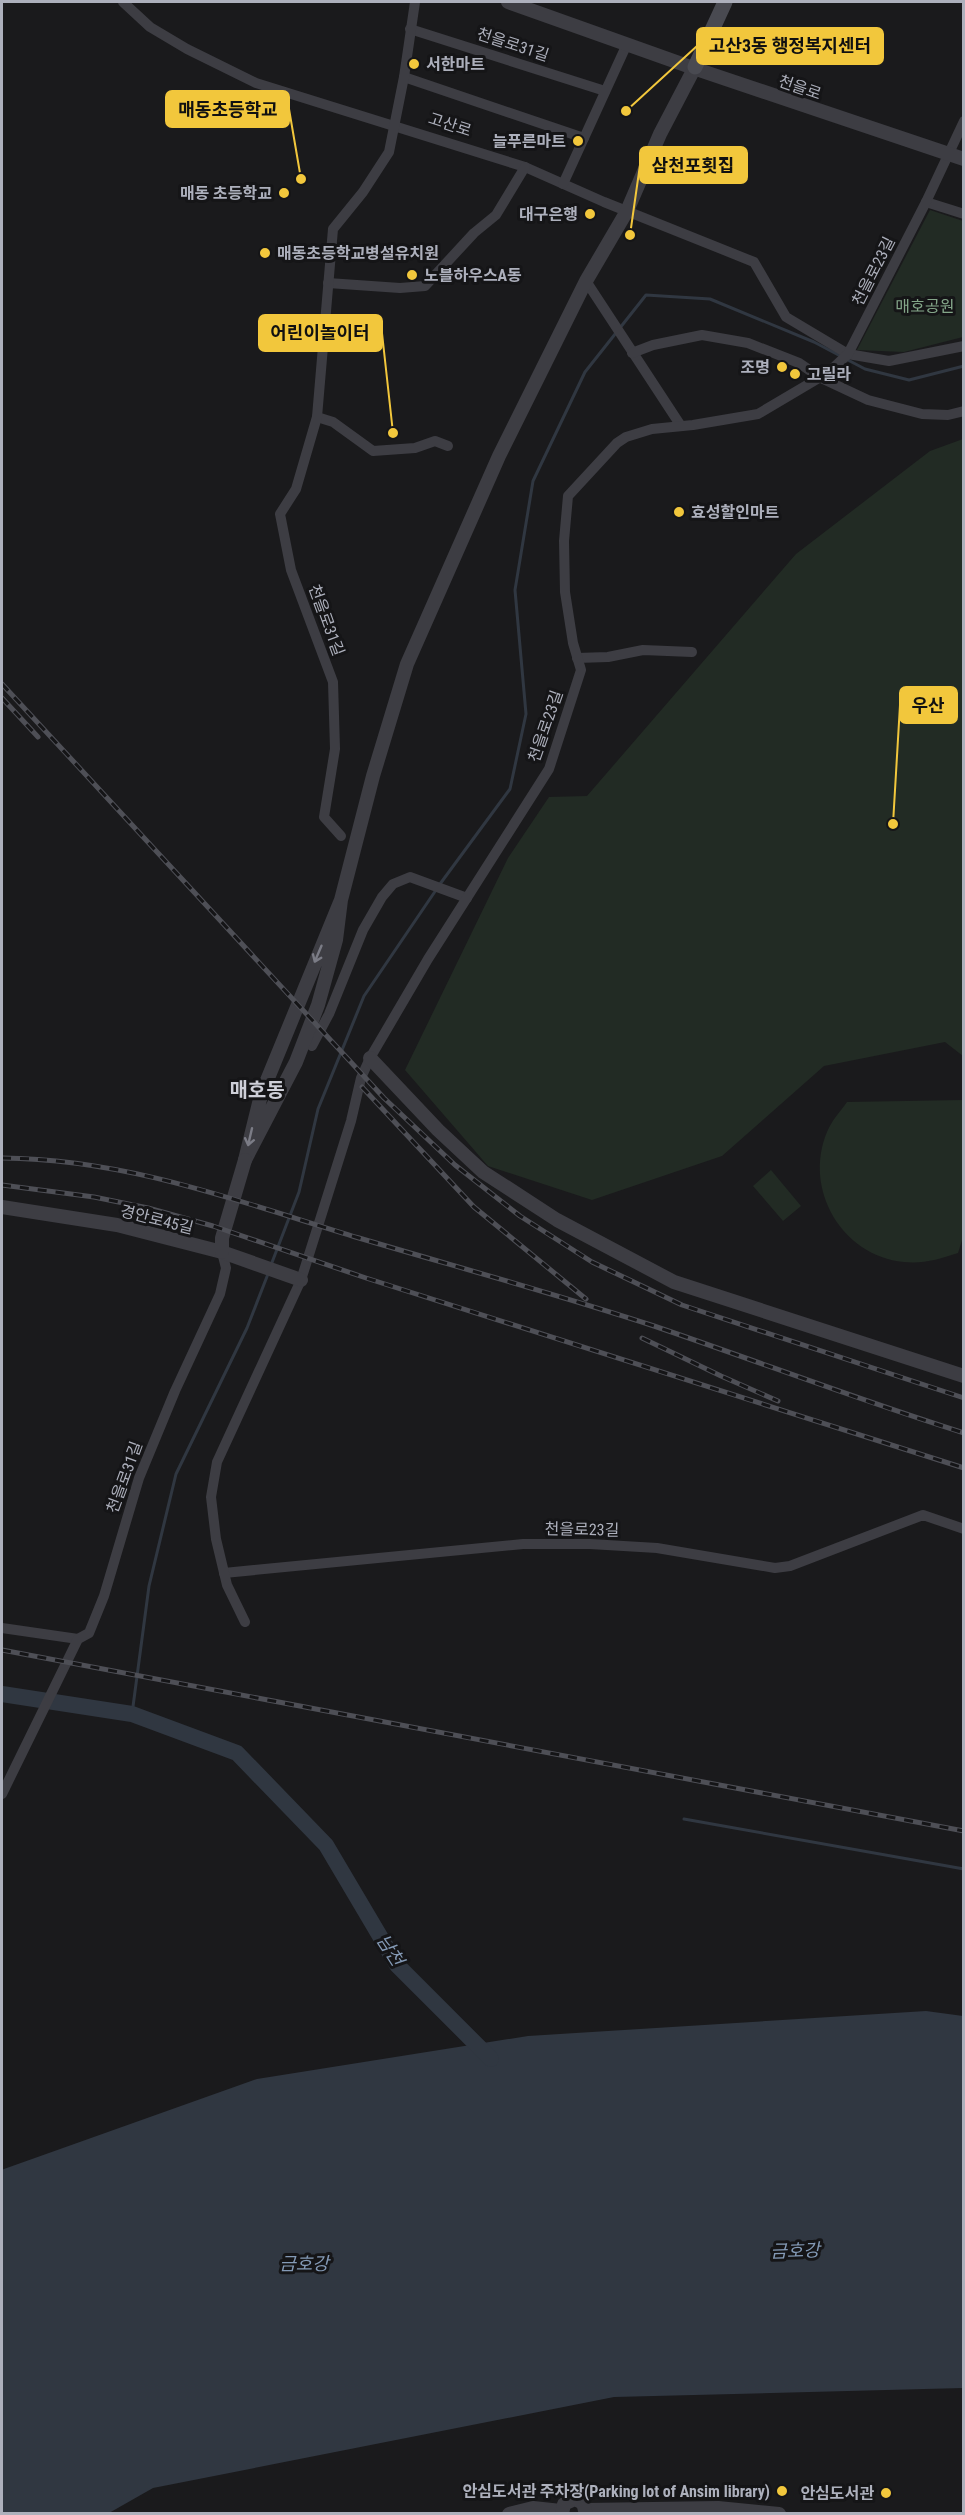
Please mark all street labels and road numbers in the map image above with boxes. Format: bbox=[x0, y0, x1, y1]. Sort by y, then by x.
street label: 천을로31길 bbox=[474, 24, 551, 65]
street label: 천을로 bbox=[776, 71, 824, 104]
street label: 고산로 bbox=[426, 109, 474, 140]
street label: 천을로23길 bbox=[848, 234, 899, 309]
street label: 천을로31길 bbox=[305, 582, 348, 659]
street label: 천을로23길 bbox=[524, 688, 567, 765]
street label: 경안로45길 bbox=[118, 1201, 195, 1238]
street label: 천을로31길 bbox=[103, 1439, 146, 1516]
street label: 천을로23길 bbox=[544, 1519, 619, 1540]

